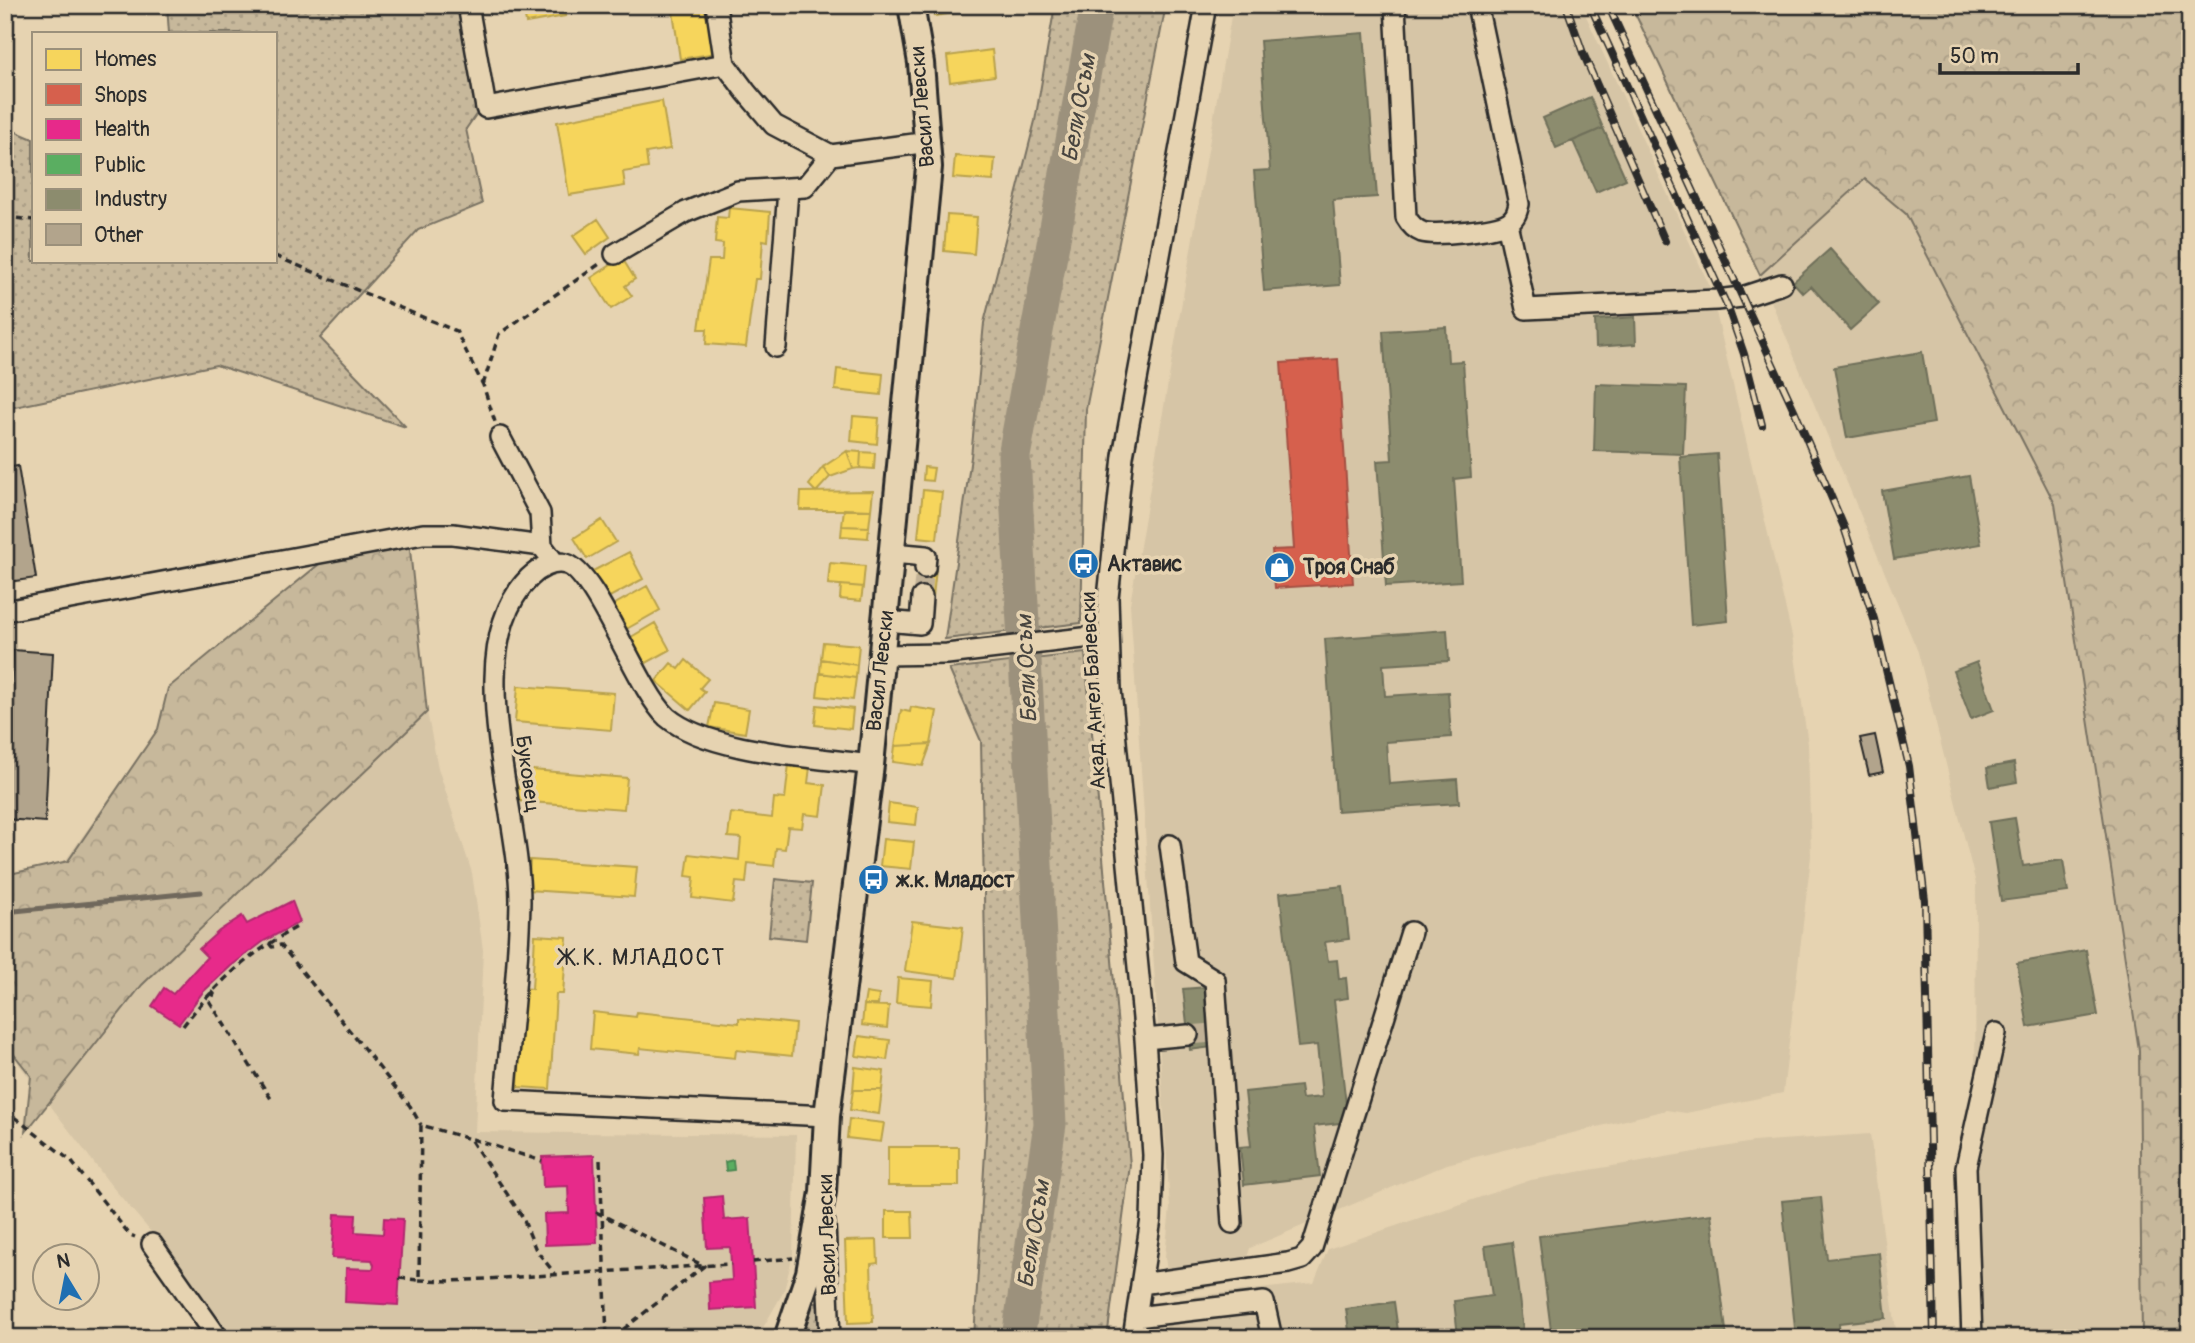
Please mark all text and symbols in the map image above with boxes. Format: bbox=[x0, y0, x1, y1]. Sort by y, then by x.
legend bbox=[32, 32, 276, 262]
scale bar bbox=[1940, 32, 2078, 76]
text: 50 m bbox=[1950, 43, 1999, 70]
street label: Васил Левски bbox=[904, 45, 941, 169]
text: Homes bbox=[94, 46, 157, 73]
water label: Бели Осъм bbox=[1055, 51, 1102, 164]
text: Shops bbox=[94, 82, 147, 109]
text: Health bbox=[94, 116, 150, 143]
text: Public bbox=[94, 152, 146, 179]
text: Industry bbox=[94, 186, 167, 213]
text: Other bbox=[94, 222, 144, 249]
bus stop icon: Актавис bbox=[1067, 547, 1101, 581]
shop icon: Троя Снаб bbox=[1263, 550, 1297, 584]
place label: Актавис bbox=[1107, 551, 1182, 578]
place label: Троя Снаб bbox=[1302, 554, 1395, 581]
street label: Акад. Ангел Балевски bbox=[1075, 591, 1112, 791]
street label: Васил Левски bbox=[861, 609, 900, 733]
water label: Бели Осъм bbox=[1009, 612, 1044, 724]
street label: Буковец bbox=[509, 734, 546, 814]
bus stop icon: ж.к. Младост bbox=[856, 863, 890, 897]
place label: ж.к. Младост bbox=[895, 867, 1015, 894]
district label: Ж.К. МЛАДОСТ bbox=[557, 943, 726, 972]
street label: Васил Левски bbox=[812, 1174, 843, 1296]
water label: Бели Осъм bbox=[1011, 1177, 1057, 1290]
north arrow bbox=[32, 1242, 102, 1312]
text: N bbox=[55, 1248, 72, 1274]

